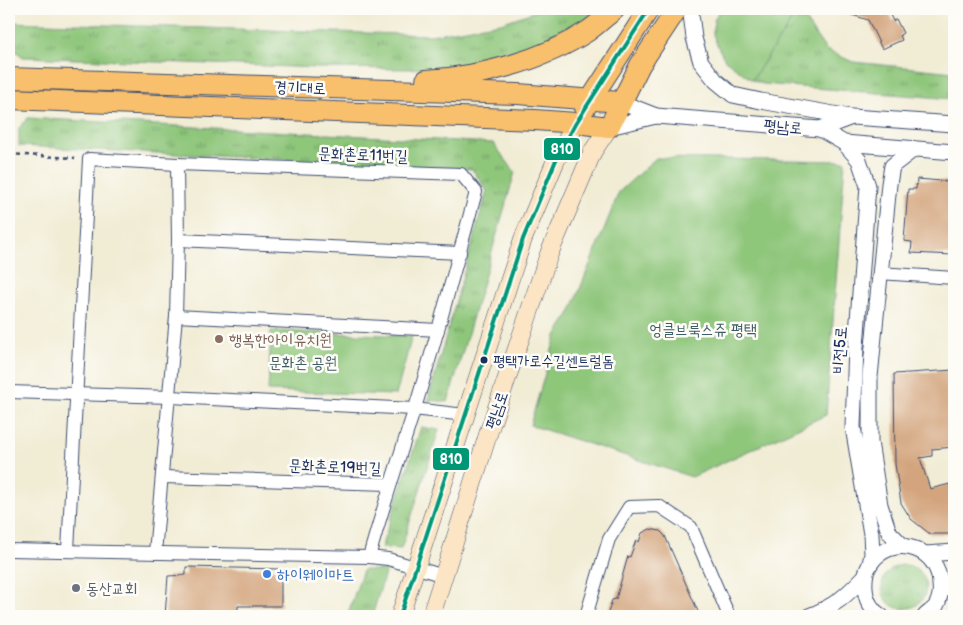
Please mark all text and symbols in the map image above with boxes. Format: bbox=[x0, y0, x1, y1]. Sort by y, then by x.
street label: 경기대로 bbox=[274, 78, 326, 99]
street label: 평남로 bbox=[763, 116, 803, 139]
line badge: 810 bbox=[543, 137, 581, 161]
text: 810 bbox=[550, 141, 574, 158]
street label: 문화촌로11번길 bbox=[318, 144, 408, 167]
park label: 엉클브룩스쥬 평택 bbox=[649, 321, 757, 340]
street label: 비전5로 bbox=[829, 326, 852, 375]
place label: 행복한아이유치원 bbox=[229, 331, 332, 350]
marker: 행복한아이유치원 bbox=[213, 333, 225, 345]
place label: 평택가로수길센트럴돔 bbox=[493, 352, 614, 371]
park label: 문화촌 공원 bbox=[269, 354, 337, 373]
marker: 평택가로수길센트럴돔 bbox=[479, 355, 489, 365]
street label: 평남로 bbox=[482, 389, 513, 432]
line badge: 810 bbox=[432, 447, 470, 471]
text: 810 bbox=[439, 451, 463, 468]
street label: 문화촌로19번길 bbox=[288, 456, 382, 479]
place label: 하이웨이마트 bbox=[277, 566, 354, 585]
marker: 하이웨이마트 bbox=[261, 568, 273, 580]
place label: 동산교회 bbox=[86, 580, 138, 599]
marker: 동산교회 bbox=[70, 582, 82, 594]

